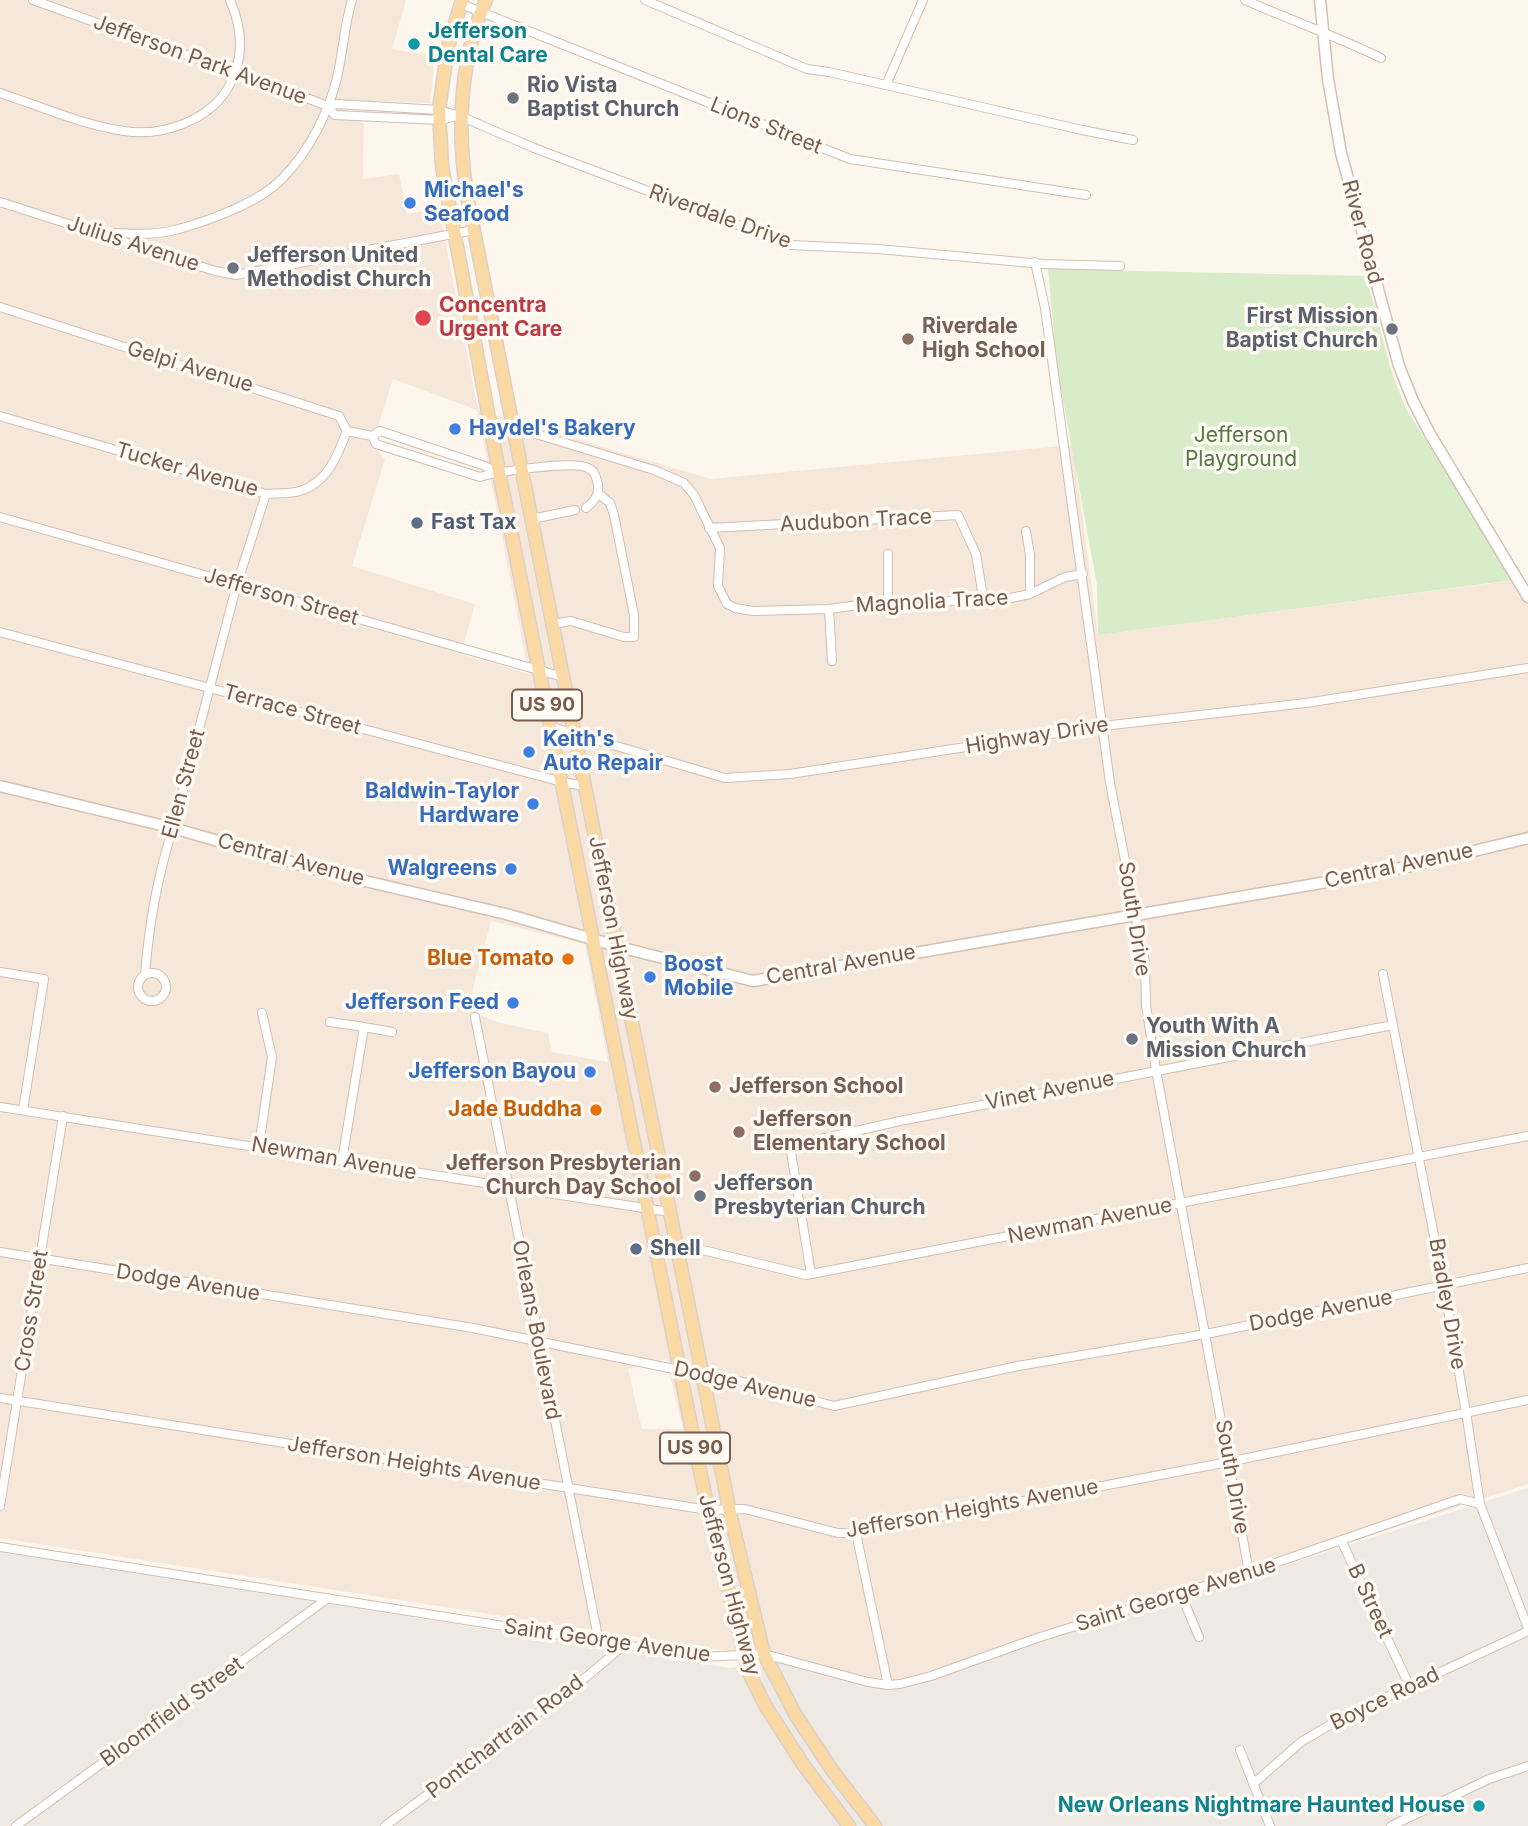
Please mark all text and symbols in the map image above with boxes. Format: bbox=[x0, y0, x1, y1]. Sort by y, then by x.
street label: Jefferson Park Avenue bbox=[90, 10, 310, 110]
place label: Jefferson Dental Care bbox=[428, 19, 548, 69]
marker: Jefferson Dental Care bbox=[406, 36, 422, 52]
place label: Rio Vista Baptist Church bbox=[527, 73, 679, 123]
marker: Rio Vista Baptist Church bbox=[505, 90, 521, 106]
street label: Lions Street bbox=[706, 92, 826, 160]
street label: River Road bbox=[1336, 177, 1388, 287]
place label: Michael's Seafood bbox=[424, 178, 524, 228]
street label: Riverdale Drive bbox=[645, 180, 795, 254]
marker: Michael's Seafood bbox=[402, 195, 418, 211]
street label: Julius Avenue bbox=[64, 211, 202, 277]
place label: Jefferson United Methodist Church bbox=[247, 243, 431, 293]
marker: Jefferson United Methodist Church bbox=[225, 260, 241, 276]
place label: Concentra Urgent Care bbox=[439, 293, 562, 343]
place label: First Mission Baptist Church bbox=[1226, 304, 1378, 354]
marker: Concentra Urgent Care bbox=[413, 308, 433, 328]
place label: Riverdale High School bbox=[922, 314, 1045, 364]
marker: First Mission Baptist Church bbox=[1384, 321, 1400, 337]
marker: Riverdale High School bbox=[900, 331, 916, 347]
street label: Gelpi Avenue bbox=[124, 336, 256, 398]
place label: Haydel's Bakery bbox=[469, 416, 636, 442]
marker: Haydel's Bakery bbox=[447, 421, 463, 437]
park label: Jefferson Playground bbox=[1185, 423, 1297, 473]
street label: Tucker Avenue bbox=[113, 438, 261, 502]
street label: Audubon Trace bbox=[779, 504, 933, 538]
place label: Fast Tax bbox=[431, 510, 516, 536]
marker: Fast Tax bbox=[409, 515, 425, 531]
street label: Jefferson Street bbox=[201, 563, 361, 631]
street label: Magnolia Trace bbox=[855, 585, 1009, 619]
street label: Terrace Street bbox=[220, 680, 364, 740]
road number: US 90 bbox=[512, 690, 582, 720]
street label: Highway Drive bbox=[964, 712, 1110, 760]
street label: Ellen Street bbox=[157, 726, 211, 842]
place label: Keith's Auto Repair bbox=[543, 727, 663, 777]
marker: Keith's Auto Repair bbox=[521, 744, 537, 760]
place label: Baldwin-Taylor Hardware bbox=[365, 779, 519, 829]
marker: Baldwin-Taylor Hardware bbox=[525, 796, 541, 812]
street label: Central Avenue bbox=[215, 828, 367, 892]
street label: Jefferson Highway bbox=[583, 834, 643, 1022]
street label: Central Avenue bbox=[1322, 838, 1476, 894]
place label: Walgreens bbox=[387, 856, 497, 882]
street label: South Drive bbox=[1112, 860, 1156, 978]
marker: Walgreens bbox=[503, 861, 519, 877]
street label: Central Avenue bbox=[764, 939, 918, 991]
place label: Blue Tomato bbox=[427, 946, 554, 972]
marker: Blue Tomato bbox=[560, 951, 576, 967]
place label: Boost Mobile bbox=[664, 952, 734, 1002]
marker: Boost Mobile bbox=[642, 969, 658, 985]
place label: Jefferson Feed bbox=[345, 990, 499, 1016]
marker: Jefferson Feed bbox=[505, 995, 521, 1011]
place label: Youth With A Mission Church bbox=[1146, 1014, 1307, 1064]
marker: Youth With A Mission Church bbox=[1124, 1031, 1140, 1047]
place label: Jefferson Bayou bbox=[408, 1059, 576, 1085]
marker: Jefferson Bayou bbox=[582, 1064, 598, 1080]
street label: Vinet Avenue bbox=[983, 1066, 1117, 1116]
place label: Jefferson School bbox=[729, 1074, 904, 1100]
marker: Jefferson School bbox=[707, 1079, 723, 1095]
place label: Jade Buddha bbox=[448, 1097, 582, 1123]
marker: Jade Buddha bbox=[588, 1102, 604, 1118]
place label: Jefferson Elementary School bbox=[753, 1107, 946, 1157]
marker: Jefferson Elementary School bbox=[731, 1124, 747, 1140]
street label: Newman Avenue bbox=[250, 1132, 418, 1186]
place label: Jefferson Presbyterian Church Day School bbox=[446, 1151, 681, 1201]
marker: Jefferson Presbyterian Church Day School bbox=[687, 1168, 703, 1184]
place label: Jefferson Presbyterian Church bbox=[714, 1171, 926, 1221]
marker: Jefferson Presbyterian Church bbox=[692, 1188, 708, 1204]
street label: Newman Avenue bbox=[1006, 1193, 1174, 1249]
place label: Shell bbox=[650, 1236, 701, 1262]
street label: Bradley Drive bbox=[1423, 1236, 1471, 1372]
street label: Orleans Boulevard bbox=[506, 1238, 566, 1422]
marker: Shell bbox=[628, 1241, 644, 1257]
street label: Cross Street bbox=[10, 1248, 54, 1374]
street label: Dodge Avenue bbox=[114, 1259, 262, 1307]
street label: Dodge Avenue bbox=[1247, 1285, 1395, 1337]
street label: Dodge Avenue bbox=[671, 1356, 819, 1414]
street label: South Drive bbox=[1210, 1418, 1254, 1536]
street label: Jefferson Heights Avenue bbox=[286, 1432, 542, 1496]
road number: US 90 bbox=[660, 1432, 730, 1464]
street label: Jefferson Heights Avenue bbox=[844, 1474, 1100, 1544]
street label: Jefferson Highway bbox=[693, 1491, 765, 1679]
street label: Saint George Avenue bbox=[1073, 1552, 1279, 1638]
street label: B Street bbox=[1342, 1560, 1398, 1642]
street label: Saint George Avenue bbox=[502, 1614, 712, 1668]
street label: Bloomfield Street bbox=[96, 1652, 248, 1772]
street label: Boyce Road bbox=[1326, 1662, 1444, 1736]
street label: Pontchartrain Road bbox=[422, 1670, 588, 1804]
place label: New Orleans Nightmare Haunted House bbox=[1058, 1793, 1465, 1819]
marker: New Orleans Nightmare Haunted House bbox=[1471, 1798, 1487, 1814]

